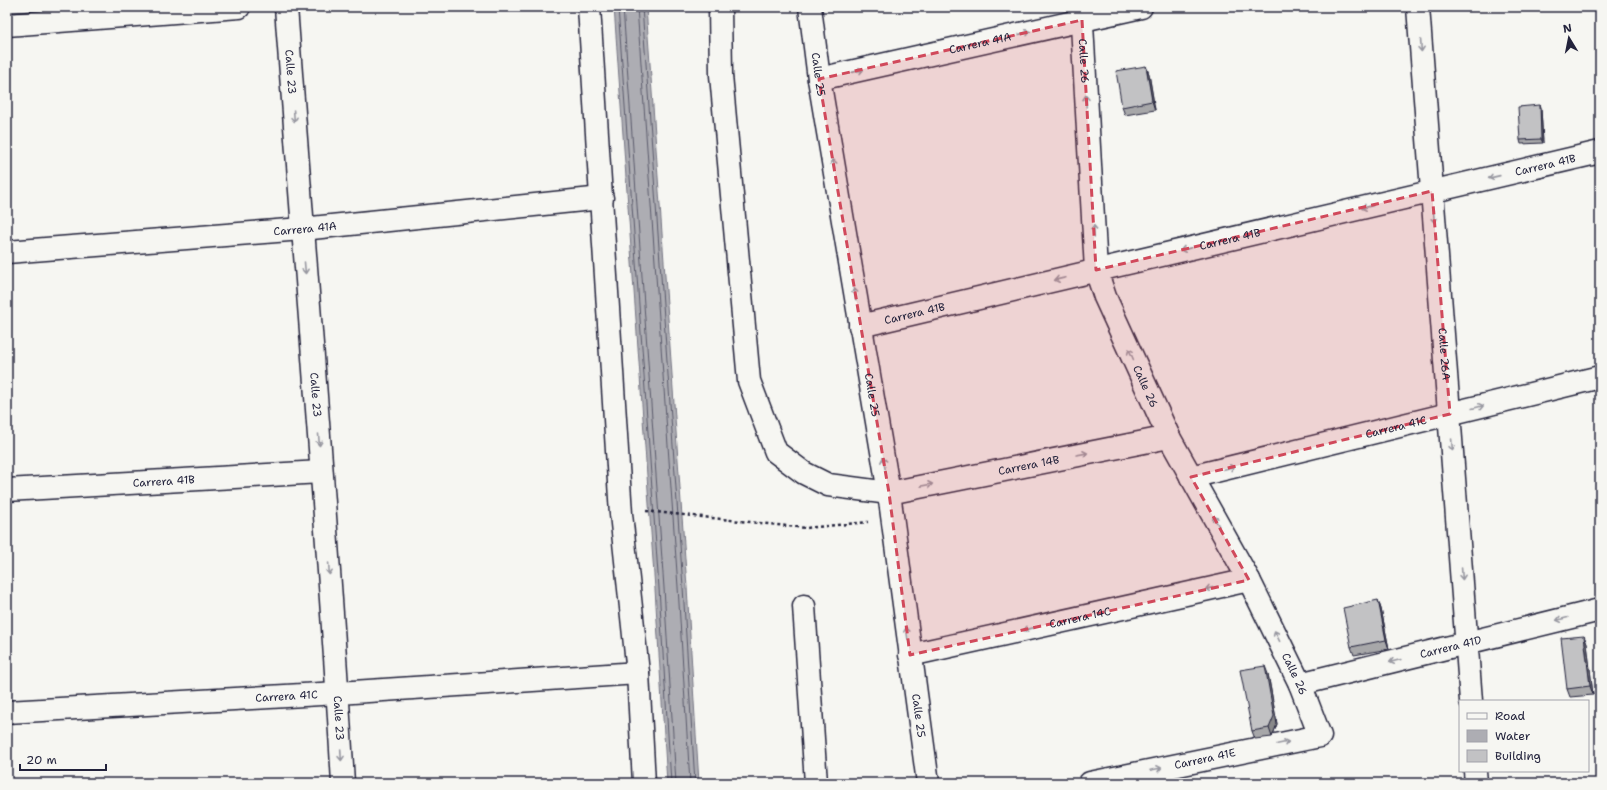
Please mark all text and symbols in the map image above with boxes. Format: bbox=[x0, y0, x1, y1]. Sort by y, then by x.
north arrow bbox=[1549, 18, 1589, 58]
text: N bbox=[1562, 20, 1573, 37]
one-way arrow bbox=[1018, 28, 1031, 36]
street label: Carrera 41A bbox=[947, 29, 1013, 57]
street label: Calle 26 bbox=[1075, 38, 1093, 84]
one-way arrow bbox=[1417, 39, 1424, 52]
street label: Calle 23 bbox=[282, 49, 300, 95]
street label: Calle 25 bbox=[808, 52, 829, 98]
one-way arrow bbox=[851, 66, 864, 74]
one-way arrow bbox=[1083, 95, 1090, 108]
one-way arrow bbox=[290, 109, 297, 122]
street label: Carrera 41B bbox=[1513, 150, 1578, 179]
one-way arrow bbox=[829, 159, 837, 172]
one-way arrow bbox=[1488, 173, 1501, 181]
one-way arrow bbox=[1361, 203, 1374, 211]
one-way arrow bbox=[1430, 210, 1437, 223]
street label: Carrera 41A bbox=[273, 218, 337, 239]
one-way arrow bbox=[1090, 225, 1097, 238]
street label: Carrera 41B bbox=[1198, 225, 1262, 253]
one-way arrow bbox=[1180, 246, 1193, 253]
one-way arrow bbox=[302, 261, 309, 274]
one-way arrow bbox=[1054, 275, 1067, 283]
one-way arrow bbox=[851, 287, 859, 300]
street label: Carrera 41B bbox=[883, 299, 947, 328]
street label: Calle 26A bbox=[1435, 327, 1454, 381]
one-way arrow bbox=[1127, 348, 1134, 360]
street label: Calle 26 bbox=[1130, 363, 1162, 410]
street label: Calle 23 bbox=[307, 372, 325, 418]
street label: Calle 25 bbox=[861, 372, 884, 418]
one-way arrow bbox=[1471, 403, 1484, 410]
street label: Carrera 41C bbox=[1364, 412, 1428, 442]
one-way arrow bbox=[315, 433, 322, 446]
one-way arrow bbox=[1448, 438, 1455, 451]
one-way arrow bbox=[1075, 450, 1088, 458]
street label: Carrera 14B bbox=[997, 452, 1061, 479]
one-way arrow bbox=[880, 457, 888, 470]
one-way arrow bbox=[1222, 463, 1235, 471]
street label: Carrera 41B bbox=[132, 472, 196, 490]
one-way arrow bbox=[920, 481, 933, 489]
one-way arrow bbox=[1211, 515, 1219, 527]
one-way arrow bbox=[325, 562, 332, 575]
one-way arrow bbox=[1458, 567, 1465, 580]
one-way arrow bbox=[1204, 585, 1217, 593]
street label: Carrera 14C bbox=[1048, 603, 1112, 631]
one-way arrow bbox=[1556, 616, 1569, 624]
one-way arrow bbox=[1023, 625, 1036, 633]
one-way arrow bbox=[903, 627, 911, 640]
one-way arrow bbox=[1272, 630, 1280, 642]
street label: Carrera 41D bbox=[1418, 632, 1483, 662]
street label: Calle 26 bbox=[1278, 650, 1311, 697]
one-way arrow bbox=[1389, 657, 1402, 665]
street label: Carrera 41C bbox=[255, 687, 318, 705]
street label: Calle 25 bbox=[909, 693, 929, 739]
street label: Calle 23 bbox=[330, 695, 348, 741]
legend bbox=[1459, 700, 1589, 772]
text: Road bbox=[1495, 708, 1526, 724]
text: Water bbox=[1495, 728, 1531, 744]
one-way arrow bbox=[1276, 739, 1289, 747]
street label: Carrera 41E bbox=[1173, 745, 1237, 773]
scale bar bbox=[20, 746, 106, 772]
one-way arrow bbox=[337, 748, 345, 761]
text: Building bbox=[1495, 748, 1541, 764]
text: 20 m bbox=[26, 752, 57, 768]
one-way arrow bbox=[1149, 765, 1162, 773]

